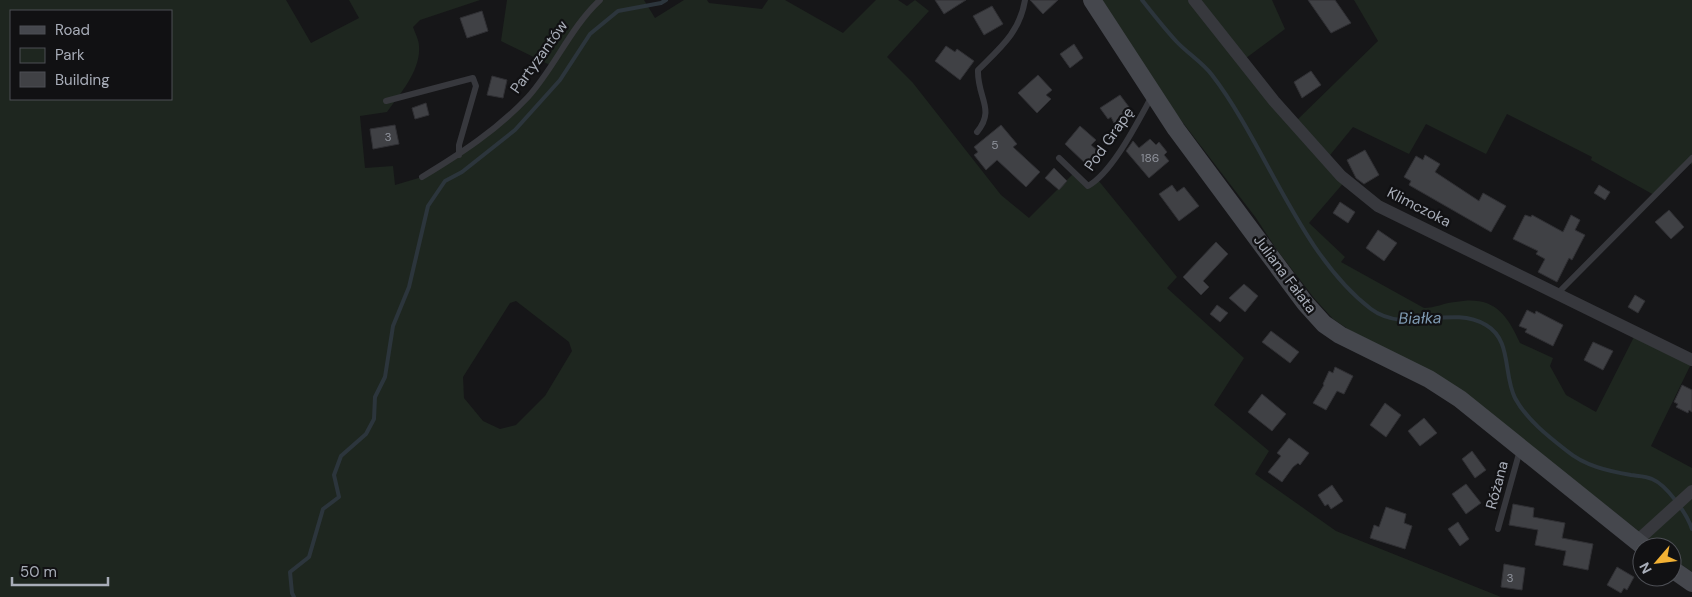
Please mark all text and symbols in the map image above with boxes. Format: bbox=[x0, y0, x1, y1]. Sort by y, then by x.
legend bbox=[10, 10, 172, 100]
street label: Partyzantów bbox=[506, 16, 573, 98]
text: Road bbox=[55, 20, 90, 40]
text: Park bbox=[55, 45, 85, 65]
text: Building bbox=[55, 70, 110, 90]
street label: Pod Grapę bbox=[1080, 103, 1138, 175]
house number: 3 bbox=[384, 129, 392, 145]
house number: 5 bbox=[991, 137, 999, 153]
house number: 186 bbox=[1141, 150, 1159, 166]
street label: Klimczoka bbox=[1384, 182, 1454, 232]
street label: Juliana Fałata bbox=[1249, 231, 1321, 317]
water label: Białka bbox=[1398, 307, 1442, 329]
street label: Różana bbox=[1481, 459, 1513, 511]
north arrow bbox=[1632, 537, 1682, 587]
scale bar bbox=[12, 554, 109, 586]
text: N bbox=[1635, 559, 1656, 577]
text: 50 m bbox=[20, 562, 57, 582]
house number: 3 bbox=[1506, 570, 1514, 586]

